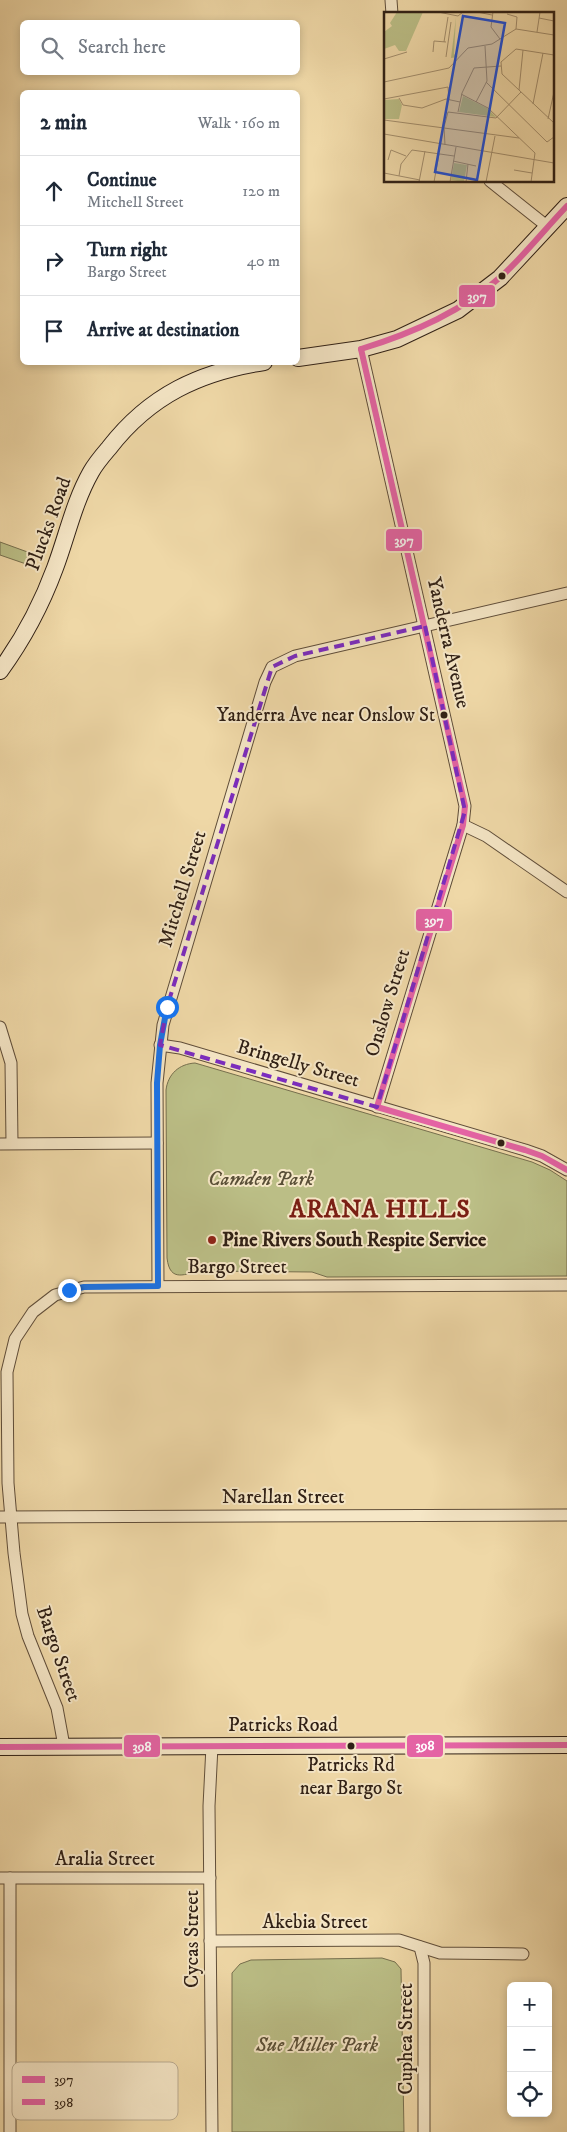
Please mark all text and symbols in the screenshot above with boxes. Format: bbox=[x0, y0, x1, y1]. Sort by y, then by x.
inset map bbox=[384, 12, 554, 182]
search box bbox=[20, 20, 300, 75]
icon: search bbox=[38, 34, 66, 62]
text: Search here bbox=[78, 36, 166, 59]
text: 2 min bbox=[40, 110, 87, 136]
text: Walk · 160 m bbox=[198, 113, 280, 133]
text: Continue bbox=[87, 169, 157, 192]
icon: ahead bbox=[40, 177, 68, 205]
text: 120 m bbox=[242, 181, 280, 201]
text: Mitchell Street bbox=[87, 192, 184, 212]
text: Turn right bbox=[87, 239, 167, 262]
icon: right bbox=[40, 247, 68, 275]
text: 40 m bbox=[247, 251, 280, 271]
text: Bargo Street bbox=[87, 262, 167, 282]
unlabelled marker bbox=[497, 271, 507, 281]
line badge: 397 bbox=[458, 284, 496, 308]
text: 397 bbox=[467, 288, 487, 306]
icon: arrive bbox=[40, 317, 68, 345]
text: Arrive at destination bbox=[87, 319, 239, 342]
street label: Plucks Road bbox=[20, 474, 78, 574]
line badge: 397 bbox=[385, 528, 423, 552]
text: 397 bbox=[394, 532, 414, 550]
street label: Yanderra Avenue bbox=[421, 575, 475, 711]
place label: Yanderra Ave near Onslow St bbox=[217, 704, 435, 727]
marker: Yanderra Ave near Onslow St bbox=[439, 710, 449, 720]
street label: Mitchell Street bbox=[153, 828, 213, 950]
line badge: 397 bbox=[415, 908, 453, 932]
text: 397 bbox=[424, 912, 444, 930]
street label: Onslow Street bbox=[360, 946, 416, 1060]
route start bbox=[156, 996, 179, 1019]
street label: Bringelly Street bbox=[234, 1035, 362, 1093]
unlabelled marker bbox=[496, 1138, 506, 1148]
park label: Camden Park bbox=[208, 1167, 315, 1192]
district label: ARANA HILLS bbox=[288, 1194, 471, 1225]
place label: Pine Rivers South Respite Service bbox=[222, 1228, 487, 1253]
marker: Pine Rivers South Respite Service bbox=[206, 1234, 218, 1246]
street label: Bargo Street bbox=[187, 1255, 287, 1280]
route end bbox=[58, 1279, 81, 1302]
street label: Narellan Street bbox=[222, 1485, 344, 1510]
street label: Bargo Street bbox=[30, 1603, 86, 1705]
street label: Patricks Road bbox=[228, 1713, 338, 1738]
line badge: 398 bbox=[123, 1734, 161, 1758]
line badge: 398 bbox=[406, 1734, 444, 1758]
text: 398 bbox=[415, 1737, 435, 1755]
text: 398 bbox=[132, 1738, 152, 1756]
marker: Patricks Rd near Bargo St bbox=[346, 1741, 356, 1751]
place label: Patricks Rd near Bargo St bbox=[300, 1754, 402, 1800]
street label: Aralia Street bbox=[55, 1847, 155, 1872]
street label: Cycas Street bbox=[180, 1890, 205, 1988]
street label: Akebia Street bbox=[262, 1910, 368, 1935]
map controls bbox=[507, 1982, 552, 2117]
button: + bbox=[507, 1982, 552, 2027]
street label: Cuphea Street bbox=[394, 1983, 419, 2095]
button: − bbox=[507, 2027, 552, 2072]
park label: Sue Miller Park bbox=[255, 2033, 379, 2058]
legend bbox=[12, 2062, 178, 2120]
text: 397 bbox=[54, 2071, 74, 2089]
button: locate bbox=[507, 2072, 552, 2117]
text: 398 bbox=[54, 2094, 73, 2112]

